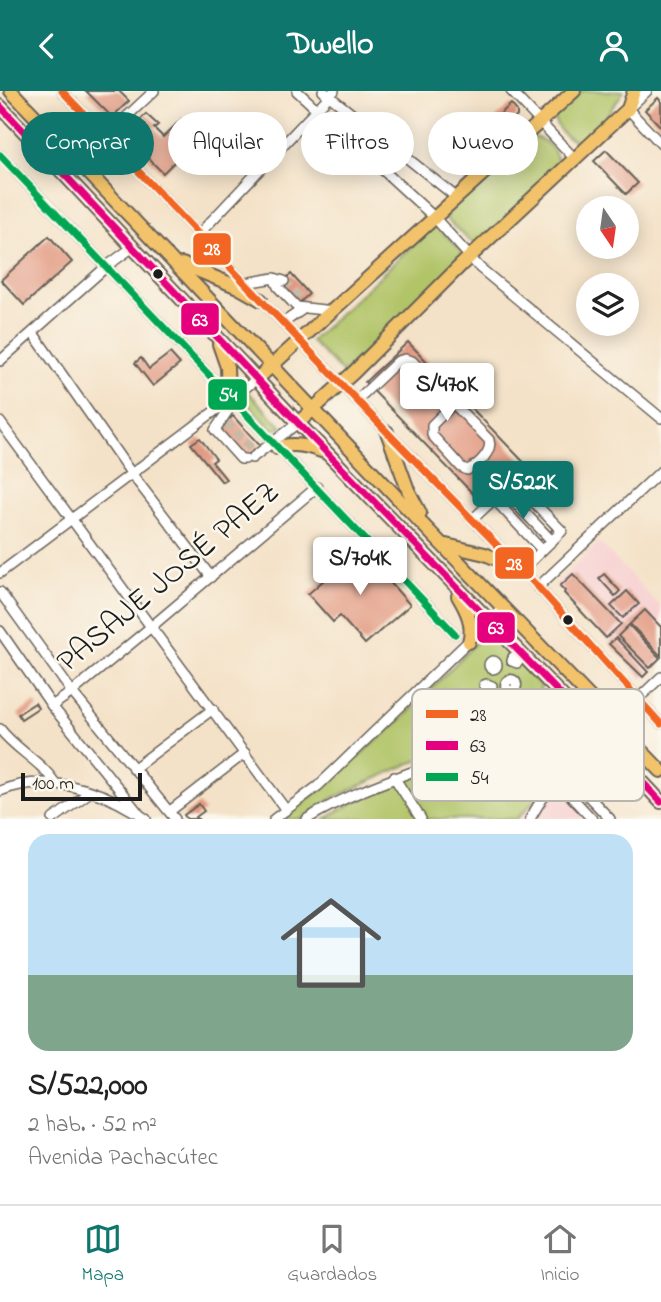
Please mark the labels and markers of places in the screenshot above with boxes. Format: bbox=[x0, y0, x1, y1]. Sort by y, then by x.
unlabelled marker bbox=[151, 267, 165, 281]
pin: S/470K bbox=[390, 363, 504, 423]
pin: S/522K bbox=[466, 461, 580, 521]
pin: S/704K bbox=[303, 538, 417, 597]
unlabelled marker bbox=[561, 613, 575, 627]

